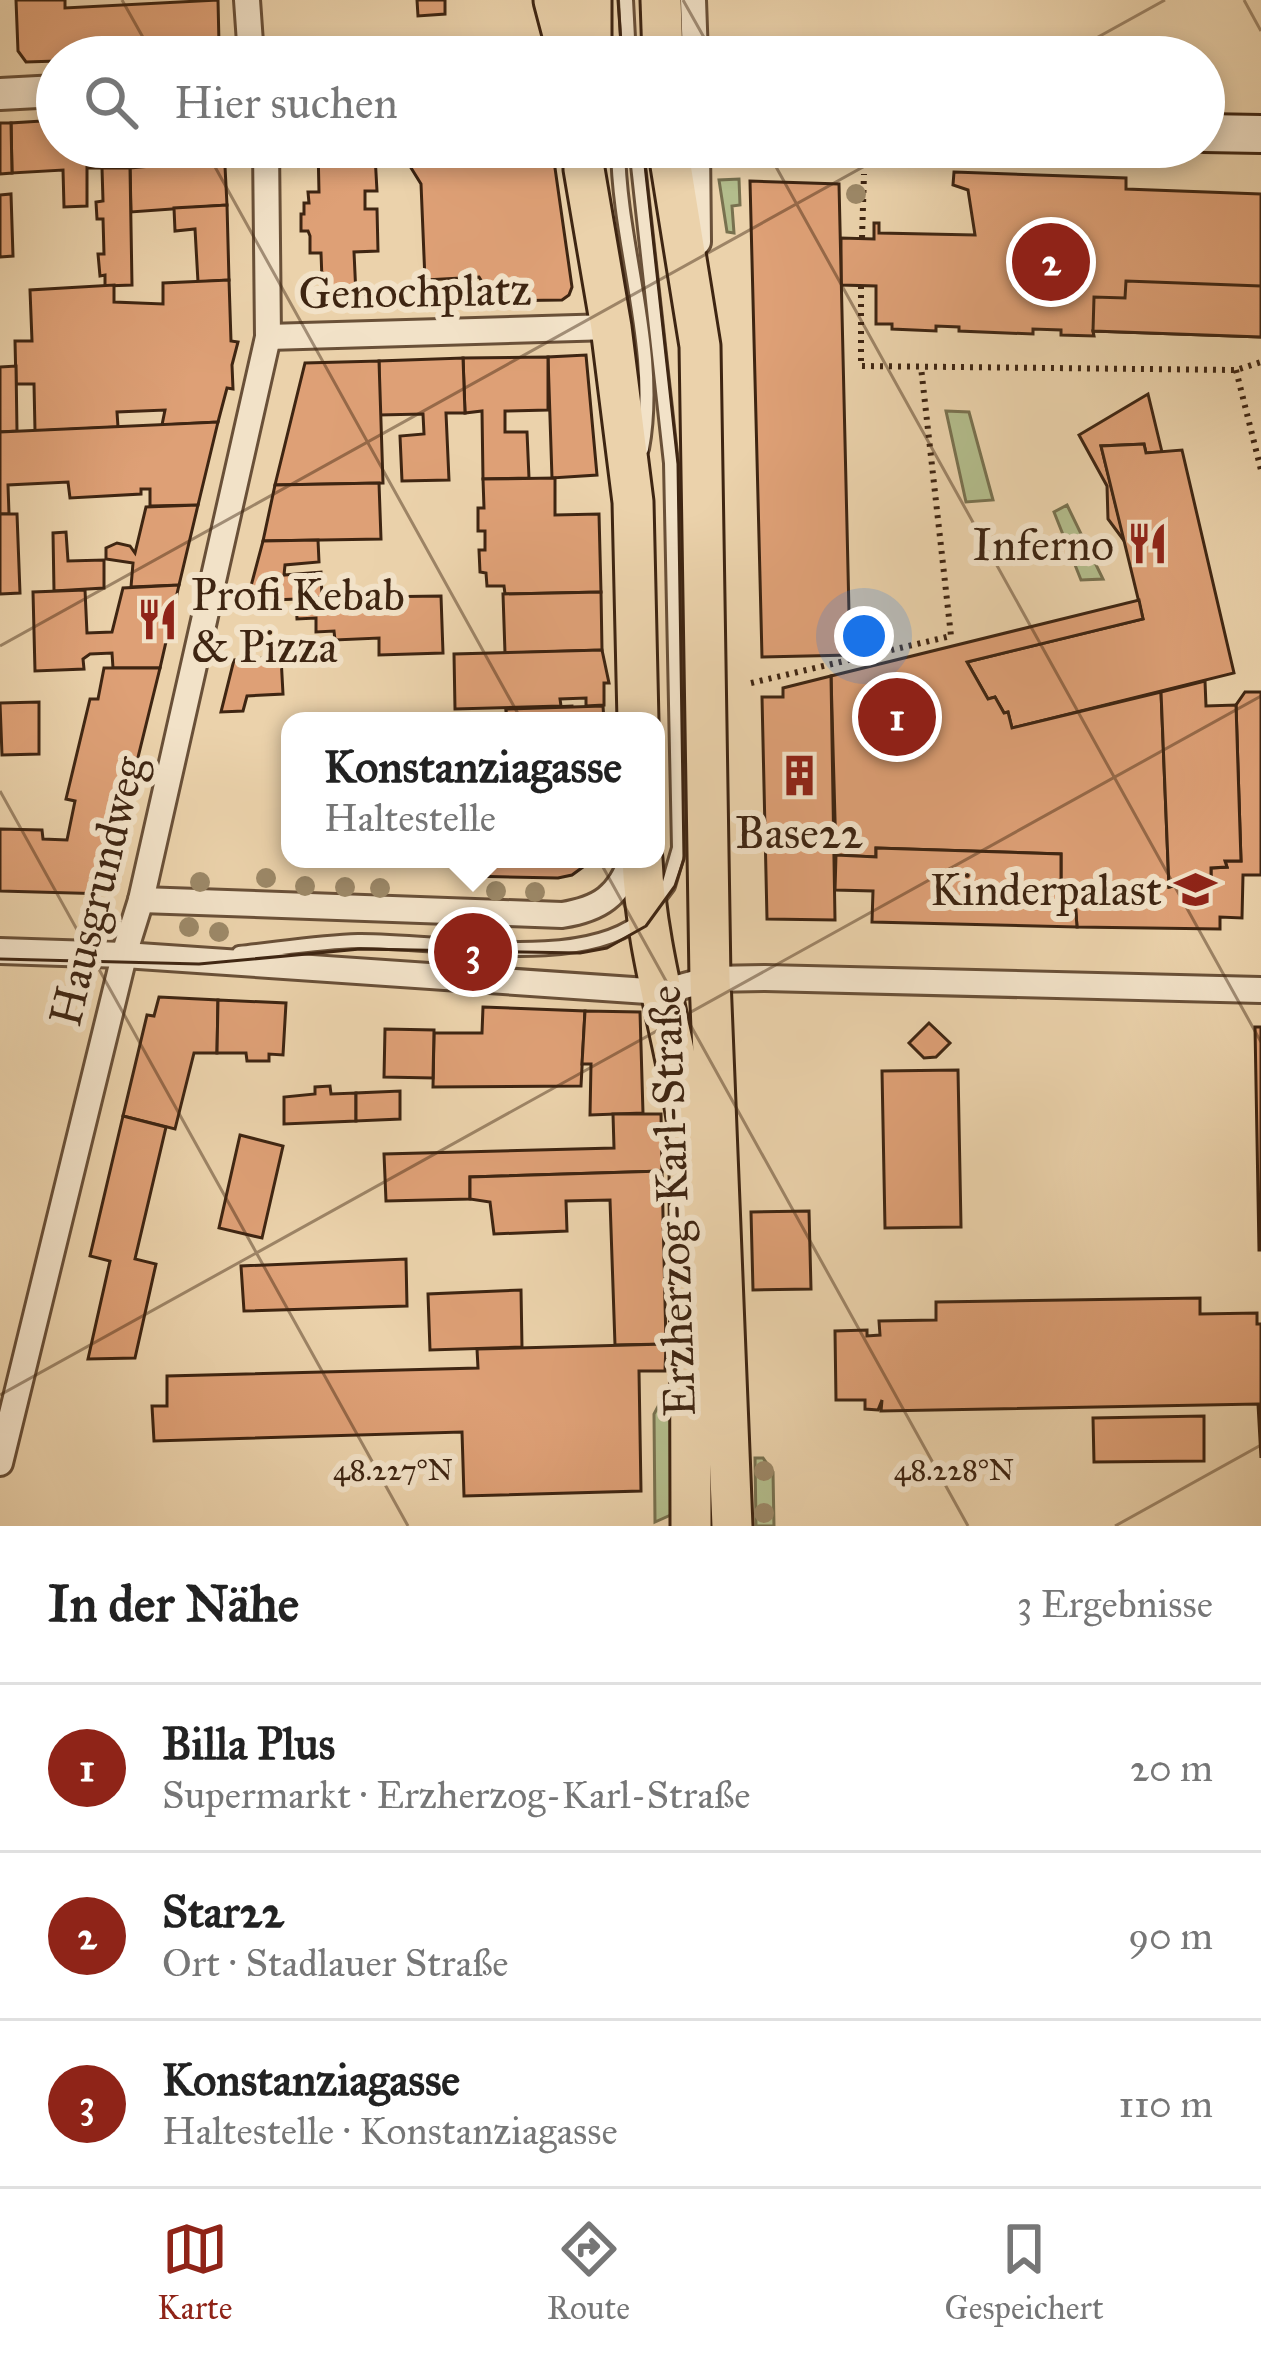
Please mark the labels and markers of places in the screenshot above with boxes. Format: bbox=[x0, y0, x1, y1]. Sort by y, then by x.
pin: 2 bbox=[1012, 217, 1090, 307]
place label: Inferno bbox=[973, 517, 1114, 572]
restaurant icon: Inferno bbox=[1125, 521, 1171, 567]
place label: Profi Kebab & Pizza bbox=[191, 567, 405, 674]
restaurant icon: Profi Kebab & Pizza bbox=[134, 597, 180, 643]
pin: 1 bbox=[858, 672, 936, 762]
building icon: Base22 bbox=[776, 753, 822, 799]
place label: Base22 bbox=[735, 805, 863, 860]
place label: Kinderpalast bbox=[930, 862, 1162, 917]
school or university icon: Kinderpalast bbox=[1173, 866, 1219, 912]
pin: 3 bbox=[434, 907, 512, 997]

